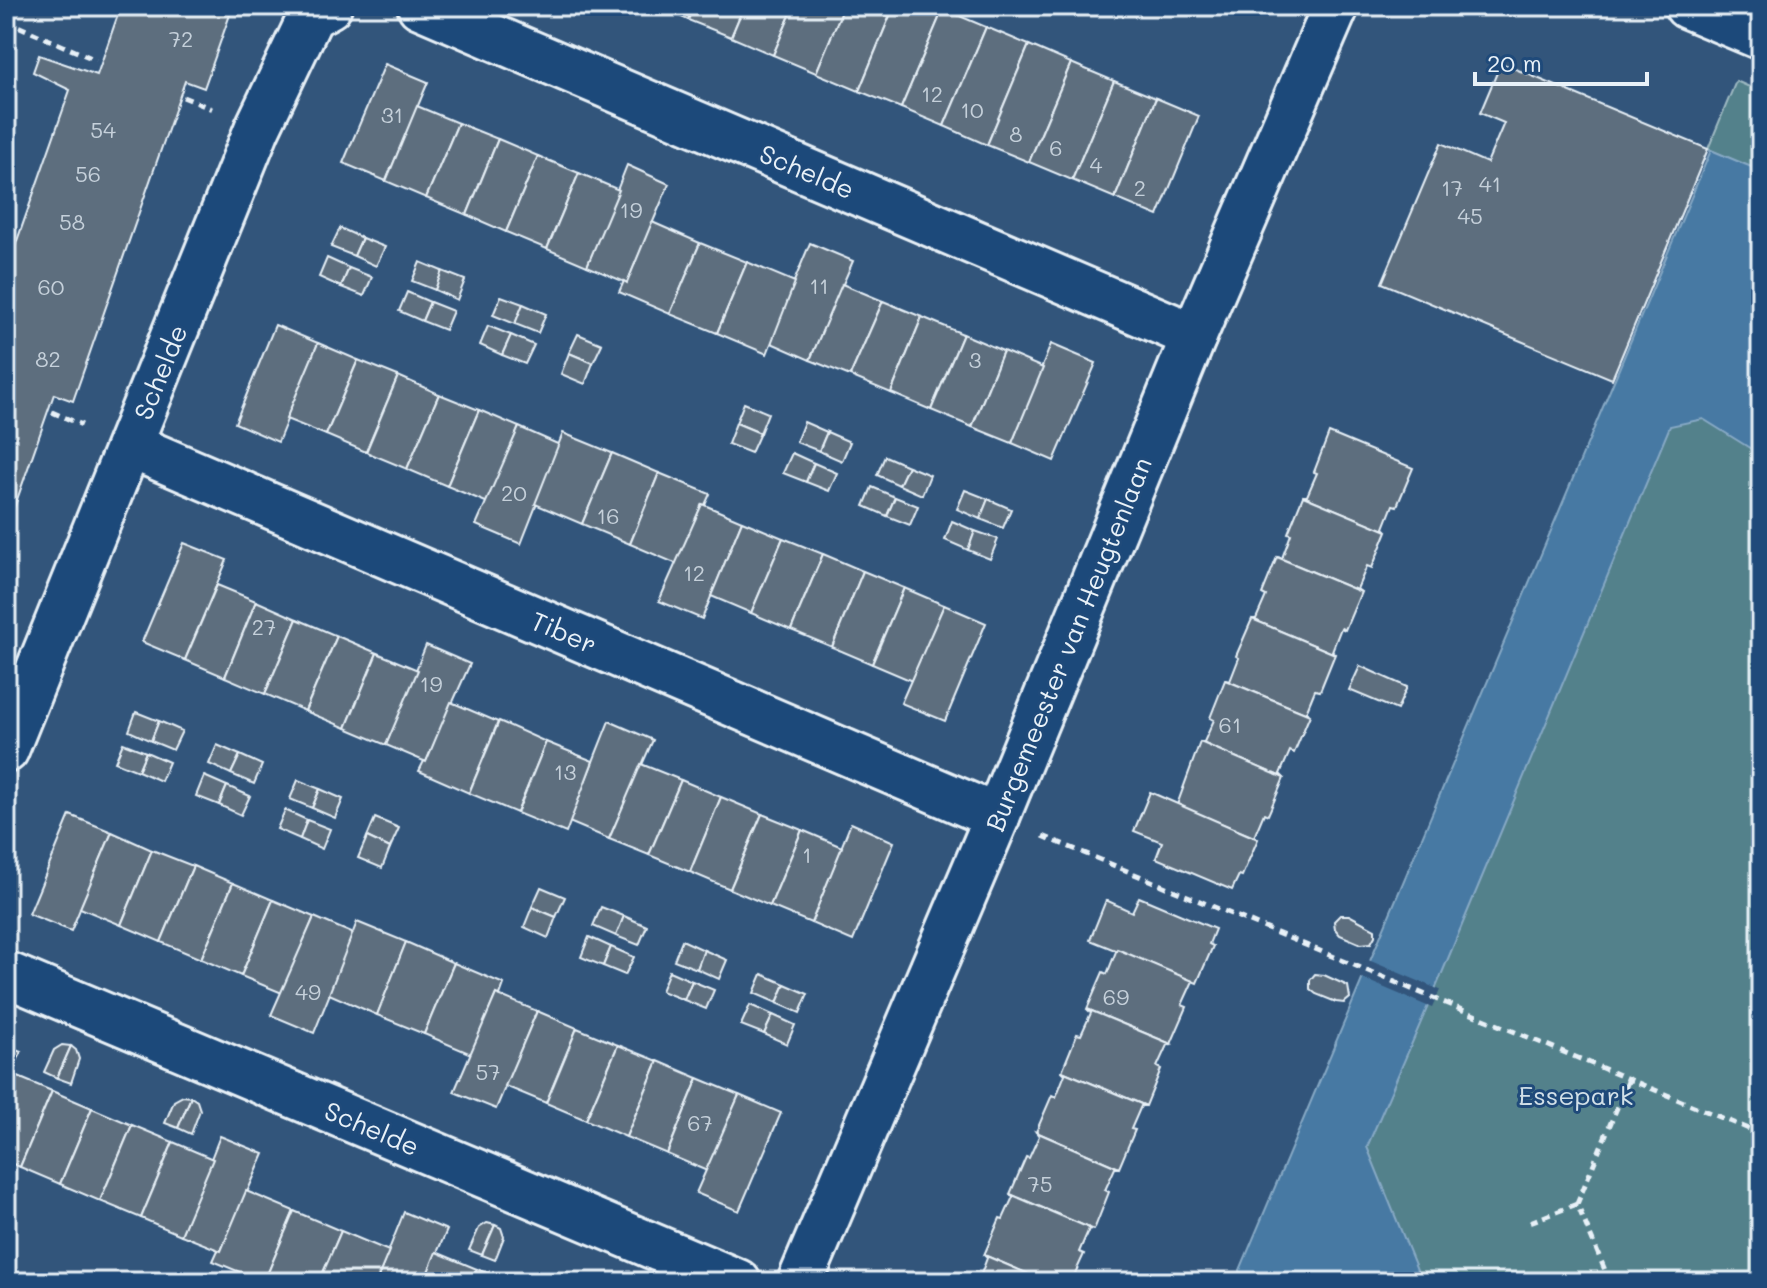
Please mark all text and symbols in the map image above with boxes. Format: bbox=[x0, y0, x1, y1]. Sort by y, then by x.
house number: 72 bbox=[169, 24, 193, 53]
scale bar bbox=[1475, 36, 1647, 86]
text: 20 m bbox=[1487, 47, 1542, 78]
house number: 12 bbox=[921, 79, 943, 108]
house number: 10 bbox=[960, 95, 984, 124]
house number: 31 bbox=[381, 100, 403, 129]
house number: 54 bbox=[90, 115, 116, 144]
house number: 8 bbox=[1009, 119, 1023, 148]
house number: 6 bbox=[1049, 133, 1063, 162]
street label: Schelde bbox=[754, 136, 860, 206]
house number: 4 bbox=[1090, 150, 1103, 179]
house number: 56 bbox=[75, 159, 101, 188]
house number: 41 bbox=[1479, 169, 1501, 198]
house number: 2 bbox=[1134, 173, 1146, 202]
house number: 17 bbox=[1441, 173, 1463, 202]
house number: 19 bbox=[620, 195, 642, 224]
house number: 45 bbox=[1457, 201, 1483, 230]
house number: 58 bbox=[59, 207, 85, 236]
house number: 11 bbox=[809, 271, 829, 300]
house number: 60 bbox=[38, 272, 64, 301]
street label: Schelde bbox=[126, 319, 194, 425]
house number: 82 bbox=[35, 344, 61, 373]
house number: 3 bbox=[969, 345, 982, 374]
street label: Burgemeester van Heugtenlaan bbox=[977, 452, 1159, 836]
house number: 20 bbox=[501, 478, 527, 507]
house number: 16 bbox=[596, 501, 620, 530]
house number: 12 bbox=[683, 558, 705, 587]
street label: Tiber bbox=[526, 603, 602, 661]
house number: 27 bbox=[252, 612, 276, 641]
house number: 19 bbox=[420, 669, 442, 698]
house number: 61 bbox=[1218, 710, 1242, 739]
house number: 13 bbox=[554, 757, 576, 786]
house number: 1 bbox=[802, 840, 812, 869]
house number: 49 bbox=[295, 977, 321, 1006]
house number: 69 bbox=[1103, 982, 1129, 1011]
house number: 57 bbox=[475, 1057, 501, 1086]
park label: Essepark bbox=[1518, 1078, 1634, 1112]
street label: Schelde bbox=[319, 1093, 425, 1163]
house number: 67 bbox=[687, 1108, 713, 1137]
house number: 75 bbox=[1027, 1169, 1053, 1198]

